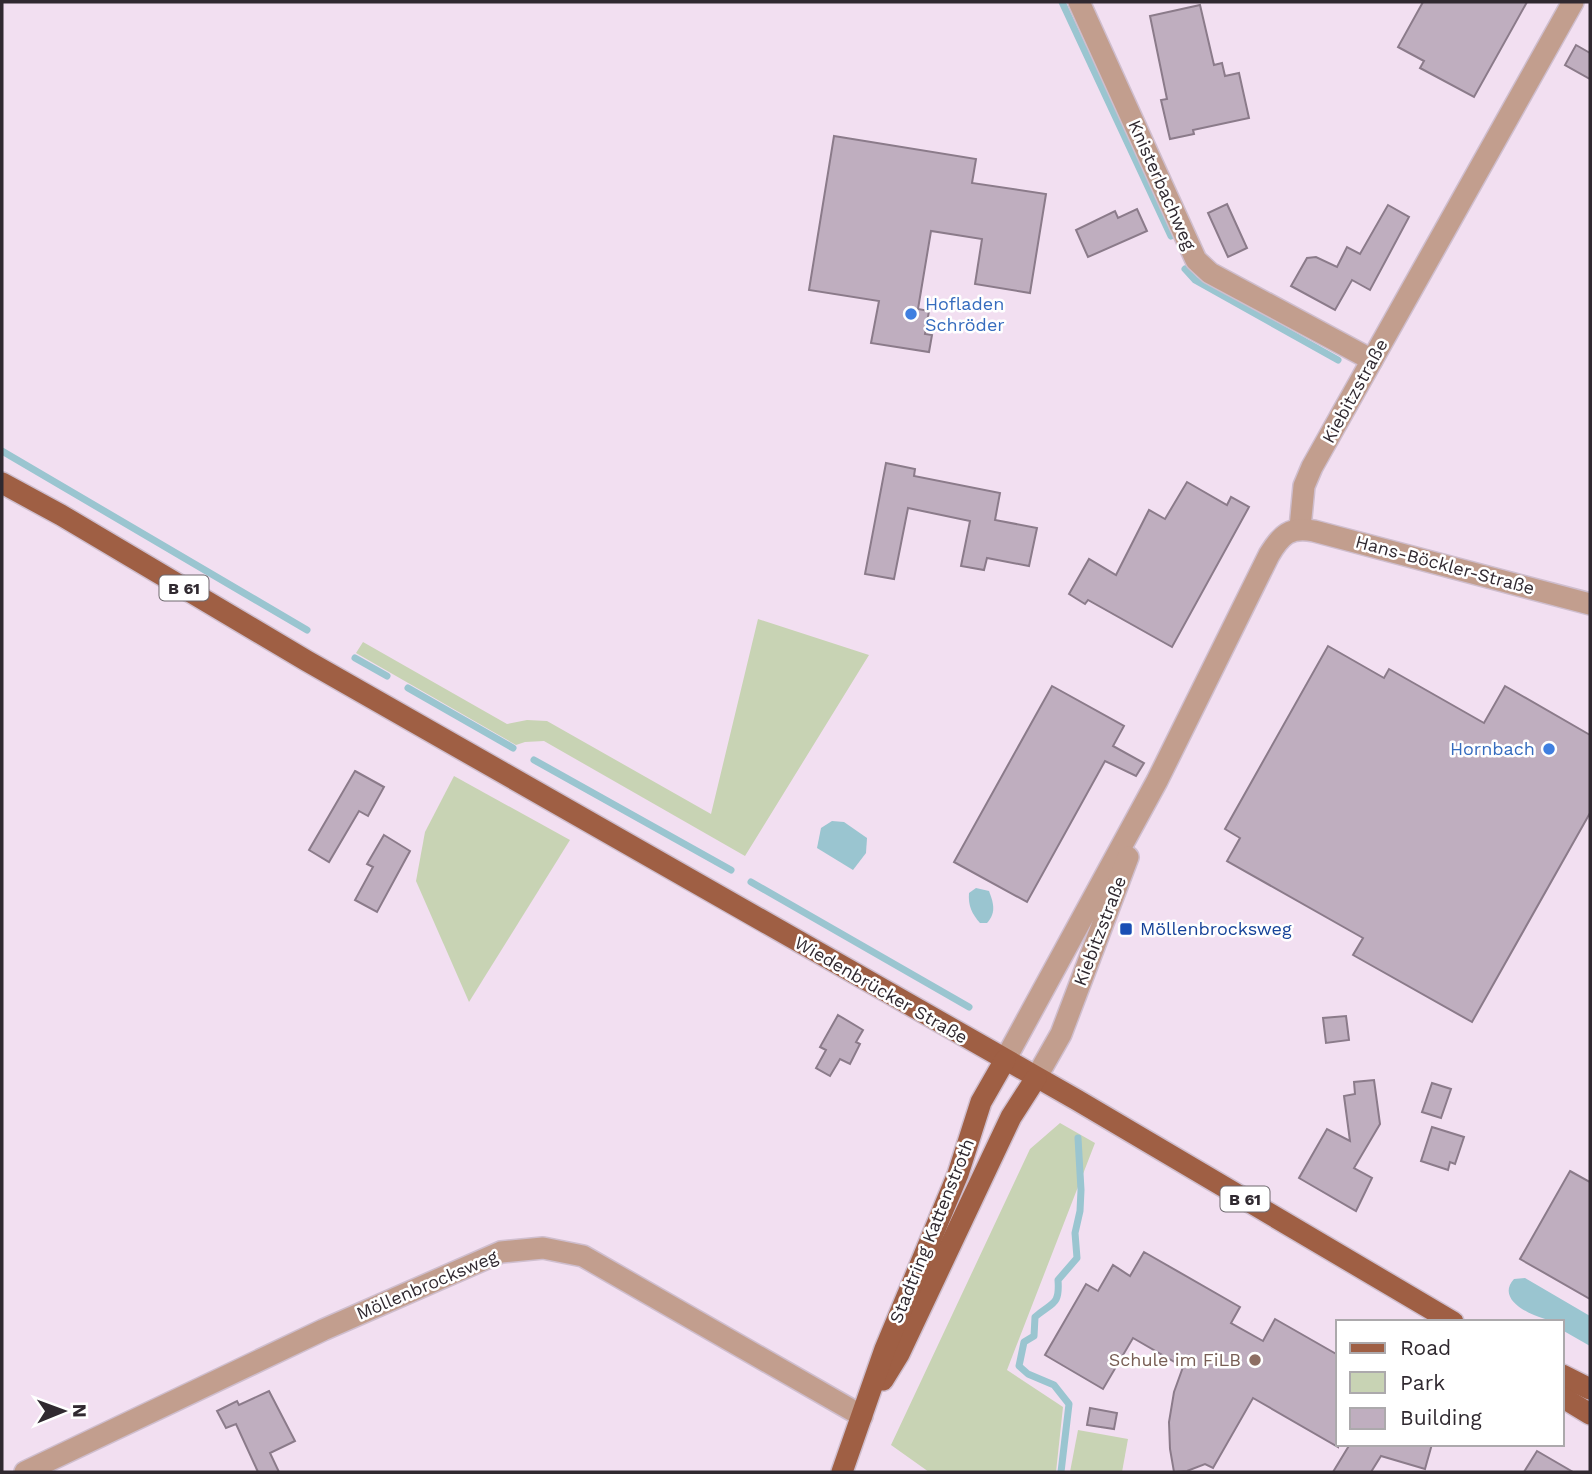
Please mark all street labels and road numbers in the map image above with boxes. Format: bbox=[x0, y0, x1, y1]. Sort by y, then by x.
street label: Knisterbachweg bbox=[1124, 117, 1201, 253]
street label: Kiebitzstraße bbox=[1317, 335, 1392, 447]
street label: Hans-Böckler-Straße bbox=[1353, 531, 1537, 599]
road number: B 61 bbox=[160, 576, 208, 600]
street label: Kiebitzstraße bbox=[1069, 873, 1130, 989]
street label: Wiedenbrücker Straße bbox=[791, 931, 971, 1048]
street label: Stadtring Kattenstroth bbox=[885, 1135, 978, 1326]
road number: B 61 bbox=[1220, 1186, 1270, 1212]
street label: Möllenbrocksweg bbox=[353, 1245, 501, 1324]

